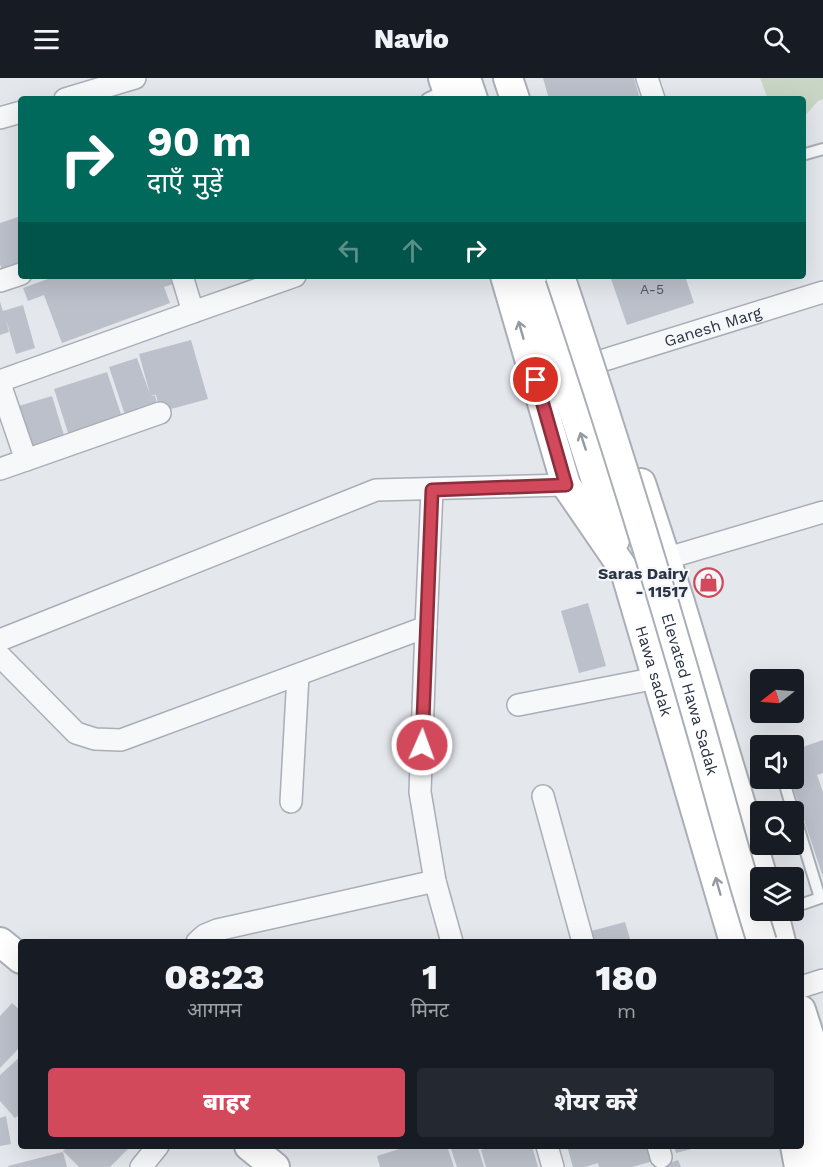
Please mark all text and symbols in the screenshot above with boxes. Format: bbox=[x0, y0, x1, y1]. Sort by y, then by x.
icon: menu bbox=[30, 23, 63, 56]
text: Navio bbox=[374, 23, 449, 55]
icon: search bbox=[760, 23, 793, 56]
text: 90 m bbox=[147, 117, 251, 166]
icon: right bbox=[48, 120, 126, 198]
text: दाएँ मुड़ें bbox=[147, 167, 223, 199]
icon: left bbox=[333, 234, 366, 267]
icon: ahead bbox=[396, 234, 429, 267]
icon: right bbox=[459, 234, 492, 267]
house number: A-5 bbox=[640, 281, 664, 297]
street label: Ganesh Marg bbox=[662, 303, 764, 351]
one-way arrow bbox=[515, 321, 526, 340]
pin bbox=[510, 354, 561, 405]
icon: arrive bbox=[519, 363, 552, 396]
one-way arrow bbox=[577, 432, 588, 451]
place label: Saras Dairy - 11517 bbox=[598, 564, 689, 601]
shop icon: Saras Dairy - 11517 bbox=[693, 566, 725, 598]
street label: Elevated Hawa Sadak bbox=[657, 611, 722, 777]
street label: Hawa sadak bbox=[632, 623, 676, 718]
north arrow bbox=[750, 669, 804, 723]
map controls bbox=[750, 669, 804, 921]
position arrow bbox=[390, 713, 454, 777]
button: sound bbox=[750, 735, 804, 789]
button: search bbox=[750, 801, 804, 855]
button: layers bbox=[750, 867, 804, 921]
one-way arrow bbox=[712, 877, 723, 896]
text: 08:23 bbox=[164, 956, 265, 998]
text: 1 bbox=[422, 956, 438, 998]
text: 180 bbox=[595, 957, 658, 999]
text: आगमन bbox=[187, 998, 242, 1022]
text: मिनट bbox=[411, 998, 449, 1022]
text: m bbox=[617, 999, 636, 1023]
button: बाहर bbox=[48, 1068, 405, 1137]
button: शेयर करें bbox=[417, 1068, 774, 1137]

